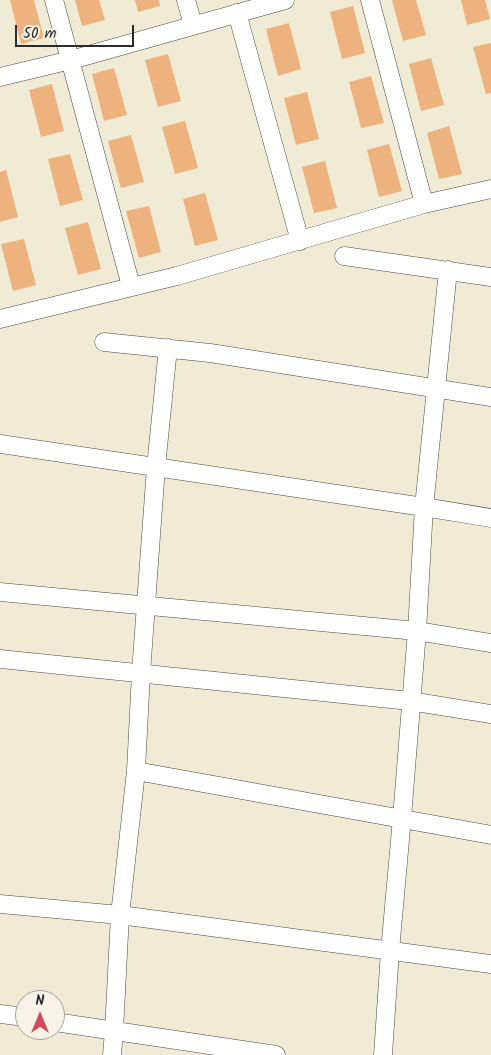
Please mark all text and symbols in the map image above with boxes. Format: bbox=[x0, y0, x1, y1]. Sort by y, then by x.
scale bar bbox=[18, 15, 136, 47]
text: 50 m bbox=[23, 22, 57, 46]
north arrow bbox=[15, 990, 65, 1040]
text: N bbox=[36, 990, 44, 1012]

